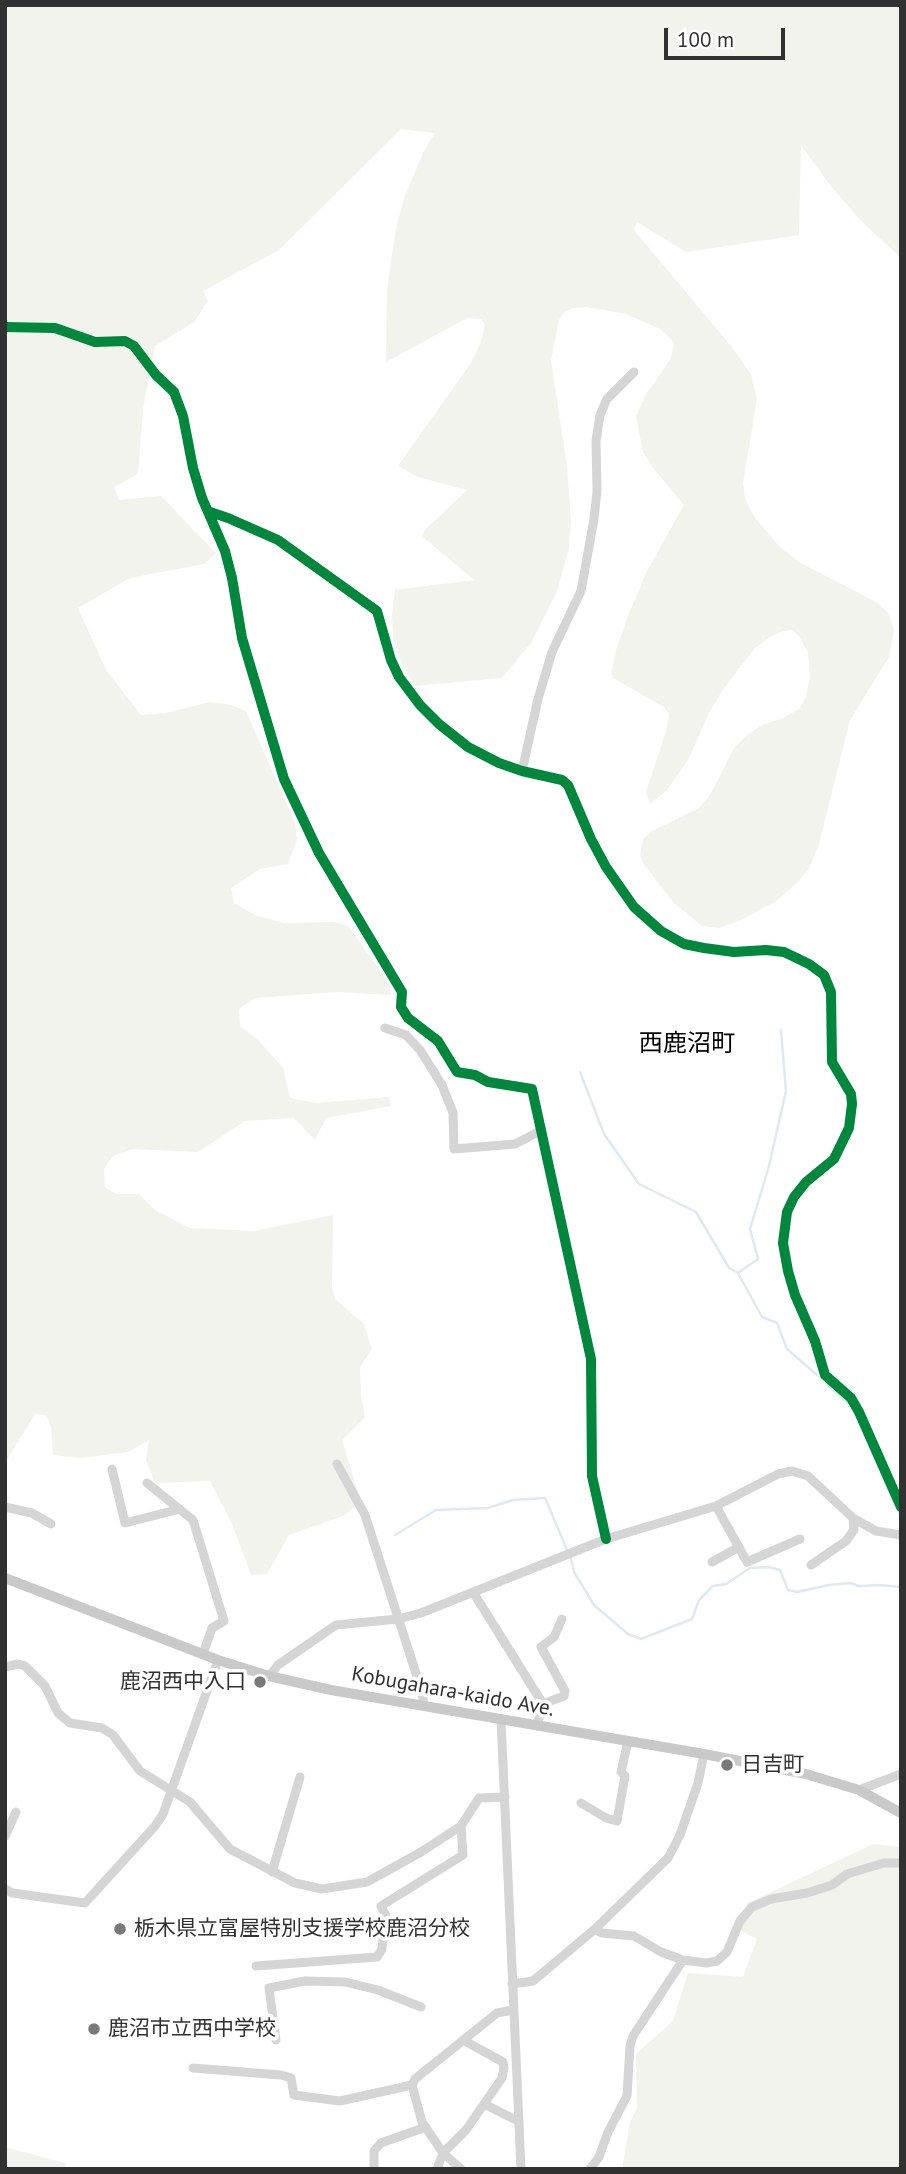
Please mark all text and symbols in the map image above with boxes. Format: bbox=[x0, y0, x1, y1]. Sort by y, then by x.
scale bar bbox=[668, 14, 789, 58]
text: 100 m bbox=[677, 26, 734, 53]
district label: 西鹿沼町 bbox=[639, 1030, 735, 1058]
street label: Kobugahara-kaido Ave. bbox=[350, 1662, 556, 1722]
place label: 鹿沼西中入口 bbox=[120, 1669, 246, 1695]
marker: 鹿沼西中入口 bbox=[252, 1674, 268, 1690]
place label: 日吉町 bbox=[741, 1752, 804, 1778]
marker: 日吉町 bbox=[719, 1757, 735, 1773]
place label: 栃木県立富屋特別支援学校鹿沼分校 bbox=[134, 1916, 470, 1942]
marker: 栃木県立富屋特別支援学校鹿沼分校 bbox=[112, 1921, 128, 1937]
place label: 鹿沼市立西中学校 bbox=[108, 2016, 276, 2042]
marker: 鹿沼市立西中学校 bbox=[86, 2021, 102, 2037]

